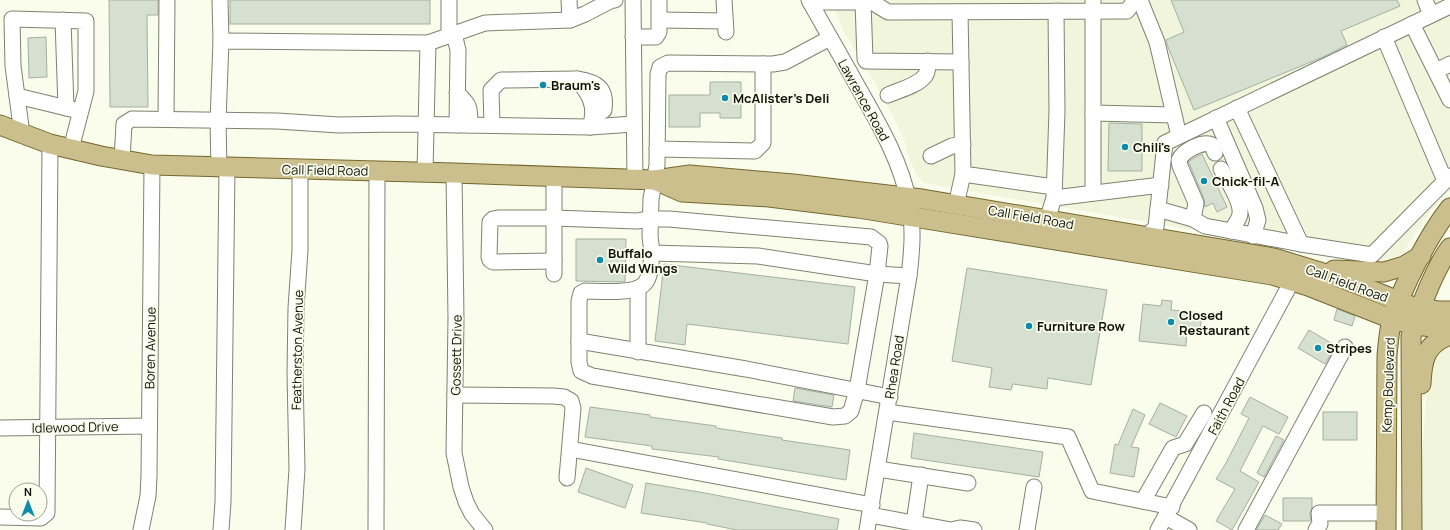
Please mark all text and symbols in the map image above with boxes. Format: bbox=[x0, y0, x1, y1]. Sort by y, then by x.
street label: Lawrence Road bbox=[834, 56, 894, 144]
place label: Braum's bbox=[551, 76, 600, 94]
marker: Braum's bbox=[538, 80, 548, 90]
place label: McAlister's Deli bbox=[733, 89, 829, 107]
marker: McAlister's Deli bbox=[720, 93, 730, 103]
place label: Chili's bbox=[1133, 138, 1170, 156]
marker: Chili's bbox=[1120, 142, 1130, 152]
street label: Call Field Road bbox=[282, 160, 368, 180]
place label: Chick-fil-A bbox=[1212, 172, 1280, 190]
marker: Chick-fil-A bbox=[1199, 176, 1209, 186]
street label: Call Field Road bbox=[987, 201, 1075, 233]
place label: Buffalo Wild Wings bbox=[608, 244, 678, 277]
marker: Buffalo Wild Wings bbox=[595, 255, 605, 265]
street label: Call Field Road bbox=[1303, 260, 1391, 306]
street label: Featherston Avenue bbox=[287, 289, 307, 410]
street label: Boren Avenue bbox=[140, 306, 160, 389]
place label: Closed Restaurant bbox=[1179, 306, 1250, 339]
street label: Gossett Drive bbox=[446, 314, 466, 395]
place label: Furniture Row bbox=[1037, 317, 1125, 335]
marker: Closed Restaurant bbox=[1166, 317, 1176, 327]
marker: Furniture Row bbox=[1024, 321, 1034, 331]
street label: Rhea Road bbox=[880, 334, 908, 400]
street label: Kemp Boulevard bbox=[1377, 337, 1399, 433]
place label: Stripes bbox=[1326, 339, 1372, 357]
marker: Stripes bbox=[1313, 343, 1323, 353]
street label: Faith Road bbox=[1203, 374, 1249, 438]
street label: Idlewood Drive bbox=[31, 417, 119, 437]
north arrow bbox=[8, 482, 48, 522]
text: N bbox=[24, 484, 32, 499]

